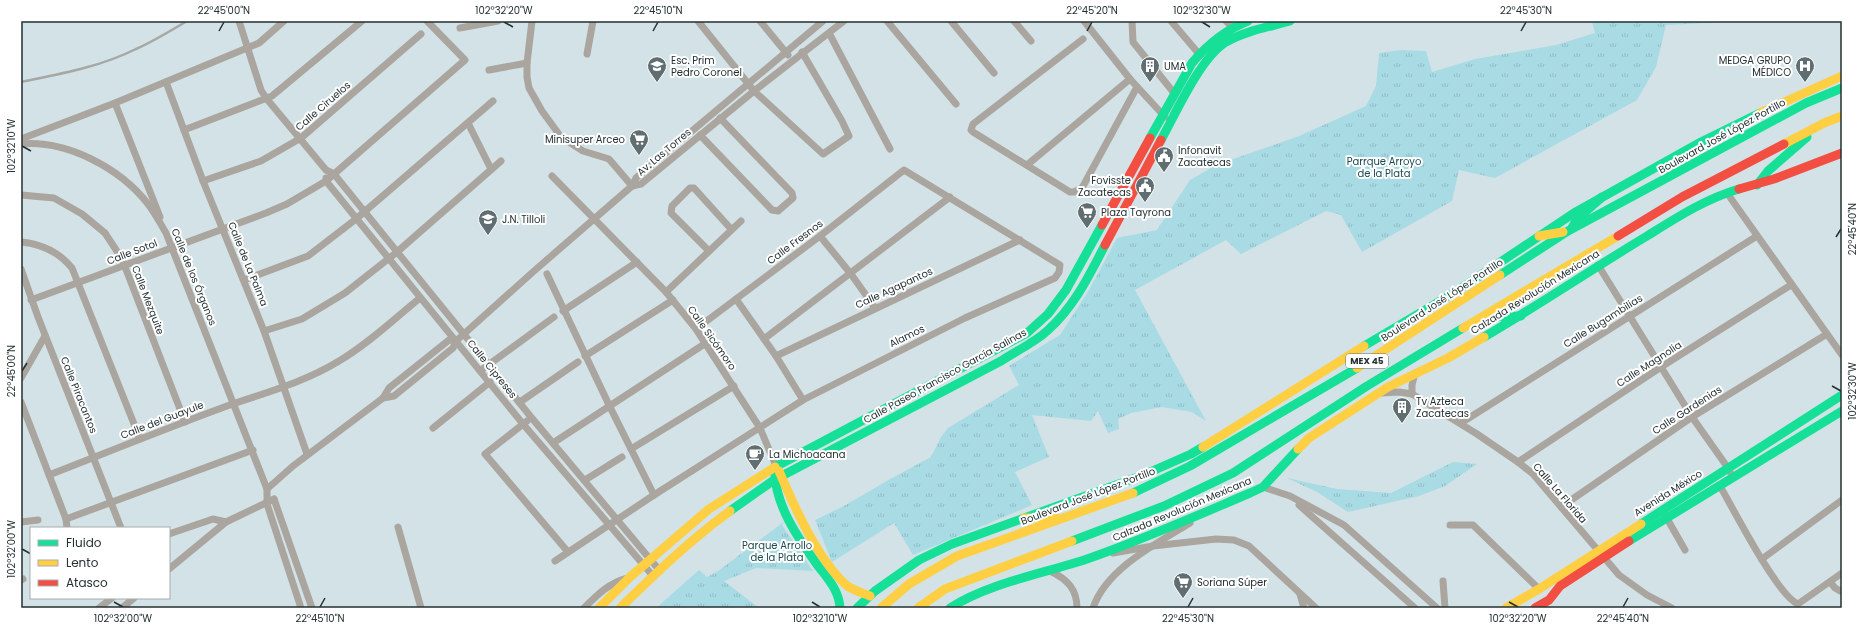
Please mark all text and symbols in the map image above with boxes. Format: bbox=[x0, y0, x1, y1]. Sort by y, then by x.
text: 22°45'00"N bbox=[198, 3, 250, 18]
text: 102°32'20"W bbox=[475, 3, 533, 18]
text: 22°45'10"N bbox=[633, 3, 683, 18]
text: 22°45'20"N bbox=[1066, 3, 1118, 18]
text: 102°32'30"W bbox=[1173, 3, 1231, 18]
text: 22°45'30"N bbox=[1500, 3, 1552, 18]
place label: Esc. Prim Pedro Coronel bbox=[671, 53, 742, 80]
place label: MEDGA GRUPO MÉDICO bbox=[1719, 53, 1791, 80]
school or university icon: Esc. Prim Pedro Coronel bbox=[646, 55, 668, 83]
building icon: UMA bbox=[1139, 55, 1161, 83]
hospital icon: MEDGA GRUPO MÉDICO bbox=[1794, 55, 1816, 83]
place label: UMA bbox=[1164, 59, 1186, 74]
street label: Calle Ciruelos bbox=[292, 78, 354, 134]
street label: Boulevard José López Portillo bbox=[1656, 95, 1788, 177]
text: 102°32'10"W bbox=[4, 118, 19, 173]
street label: Av. Las Torres bbox=[634, 125, 694, 179]
supermarket icon: Minisuper Arceo bbox=[628, 128, 650, 156]
place label: Minisuper Arceo bbox=[545, 132, 625, 147]
place label: Infonavit Zacatecas bbox=[1178, 143, 1231, 170]
public building icon: Infonavit Zacatecas bbox=[1153, 145, 1175, 173]
park label: Parrque Arroyo de la Plata bbox=[1347, 154, 1421, 181]
place label: Fovisste Zacatecas bbox=[1078, 173, 1131, 200]
public building icon: Fovisste Zacatecas bbox=[1134, 175, 1156, 203]
supermarket icon: Plaza Tayrona bbox=[1076, 201, 1098, 229]
text: 22°45'40"N bbox=[1845, 203, 1860, 255]
place label: Plaza Tayrona bbox=[1101, 205, 1171, 220]
school or university icon: J.N. Tilloli bbox=[477, 208, 499, 236]
place label: J.N. Tilloli bbox=[502, 212, 545, 227]
street label: Calle Fresnos bbox=[764, 216, 826, 268]
street label: Calle de La Palma bbox=[224, 220, 272, 308]
street label: Calle de los Órganos bbox=[168, 226, 220, 328]
street label: Calle Sotol bbox=[105, 235, 159, 269]
street label: Calzada Revolución Mexicana bbox=[1468, 246, 1602, 338]
street label: Boulevard José López Portillo bbox=[1378, 255, 1506, 345]
street label: Calle Mezquite bbox=[128, 263, 168, 337]
street label: Calle Agapantos bbox=[853, 264, 935, 312]
street label: Calle Bugambilias bbox=[1561, 291, 1645, 351]
street label: Calle Sicómoro bbox=[684, 303, 740, 373]
street label: Alamos bbox=[887, 321, 927, 351]
street label: Calle Paseo Francisco García Salinas bbox=[861, 325, 1029, 427]
street label: Calle Cipreses bbox=[464, 336, 520, 402]
street label: Calle Magnolia bbox=[1614, 337, 1684, 391]
text: 22°45'00"N bbox=[4, 345, 19, 397]
street label: Calle Piracantos bbox=[57, 354, 101, 436]
road number: MEX 45 bbox=[1346, 354, 1388, 368]
text: 102°32'30"W bbox=[1845, 362, 1860, 420]
street label: Calle Gardenias bbox=[1649, 382, 1725, 438]
place label: Tv Azteca Zacatecas bbox=[1416, 394, 1469, 421]
building icon: Tv Azteca Zacatecas bbox=[1391, 396, 1413, 424]
street label: Calle del Guayule bbox=[118, 397, 206, 443]
cafe icon: La Michoacana bbox=[744, 443, 766, 471]
place label: La Michoacana bbox=[769, 447, 845, 462]
street label: Calle La Florida bbox=[1530, 460, 1590, 526]
street label: Boulevard José López Portillo bbox=[1018, 463, 1158, 529]
street label: Avenida México bbox=[1631, 466, 1705, 520]
street label: Calzada Revolución Mexicana bbox=[1110, 473, 1254, 545]
text: 102°32'00"W bbox=[4, 520, 19, 578]
legend bbox=[30, 527, 170, 599]
text: Fluido bbox=[66, 534, 102, 551]
park label: Parque Arrollo de la Plata bbox=[742, 538, 812, 565]
text: Lento bbox=[66, 554, 99, 571]
supermarket icon: Soriana Súper bbox=[1172, 571, 1194, 599]
text: Atasco bbox=[66, 574, 108, 591]
place label: Soriana Súper bbox=[1197, 575, 1267, 590]
text: 102°32'00"W bbox=[94, 611, 152, 626]
text: 22°45'10"N bbox=[295, 611, 345, 626]
text: 102°32'10"W bbox=[793, 611, 848, 626]
text: 22°45'30"N bbox=[1162, 611, 1214, 626]
text: 102°32'20"W bbox=[1489, 611, 1547, 626]
text: 22°45'40"N bbox=[1597, 611, 1649, 626]

